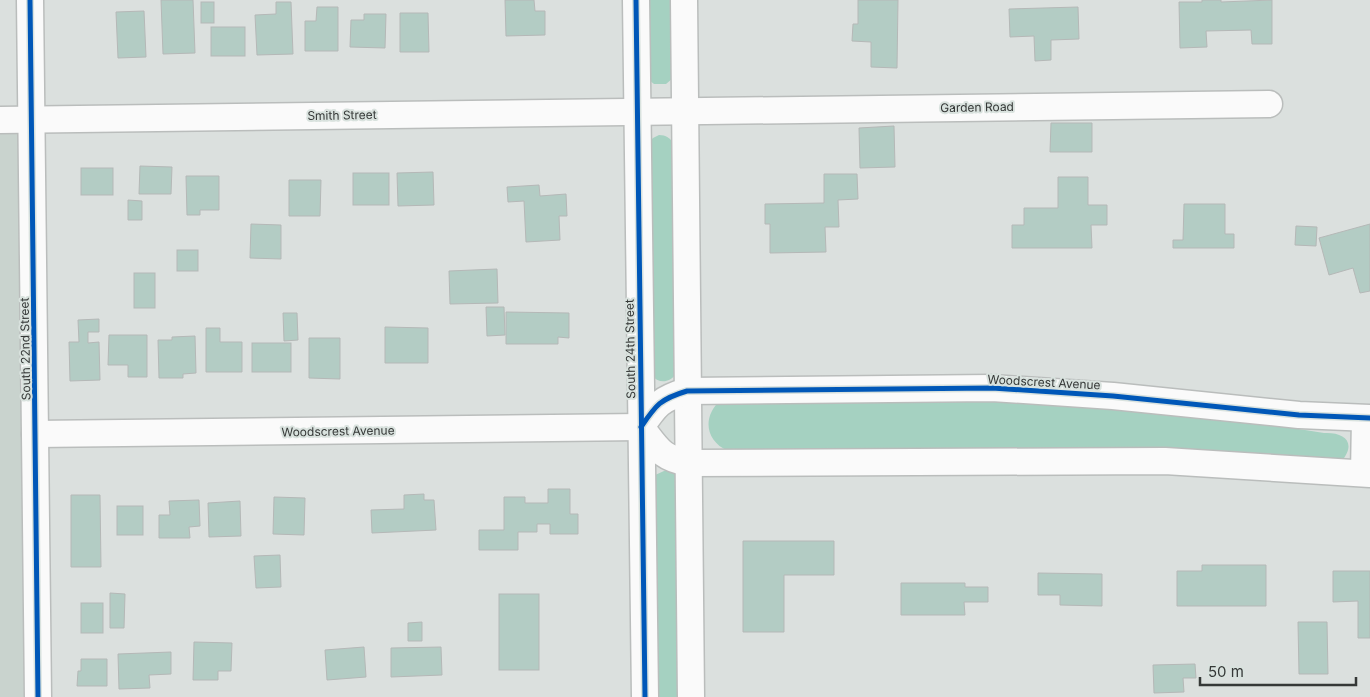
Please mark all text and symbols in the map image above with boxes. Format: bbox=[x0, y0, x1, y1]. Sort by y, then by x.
street label: Garden Road bbox=[940, 99, 1014, 115]
street label: Smith Street bbox=[307, 107, 377, 123]
street label: South 22nd Street bbox=[17, 297, 33, 400]
street label: South 24th Street bbox=[622, 299, 638, 399]
street label: Woodscrest Avenue bbox=[987, 372, 1101, 392]
street label: Woodscrest Avenue bbox=[281, 423, 395, 439]
scale bar bbox=[1200, 654, 1356, 686]
text: 50 m bbox=[1208, 662, 1244, 681]

